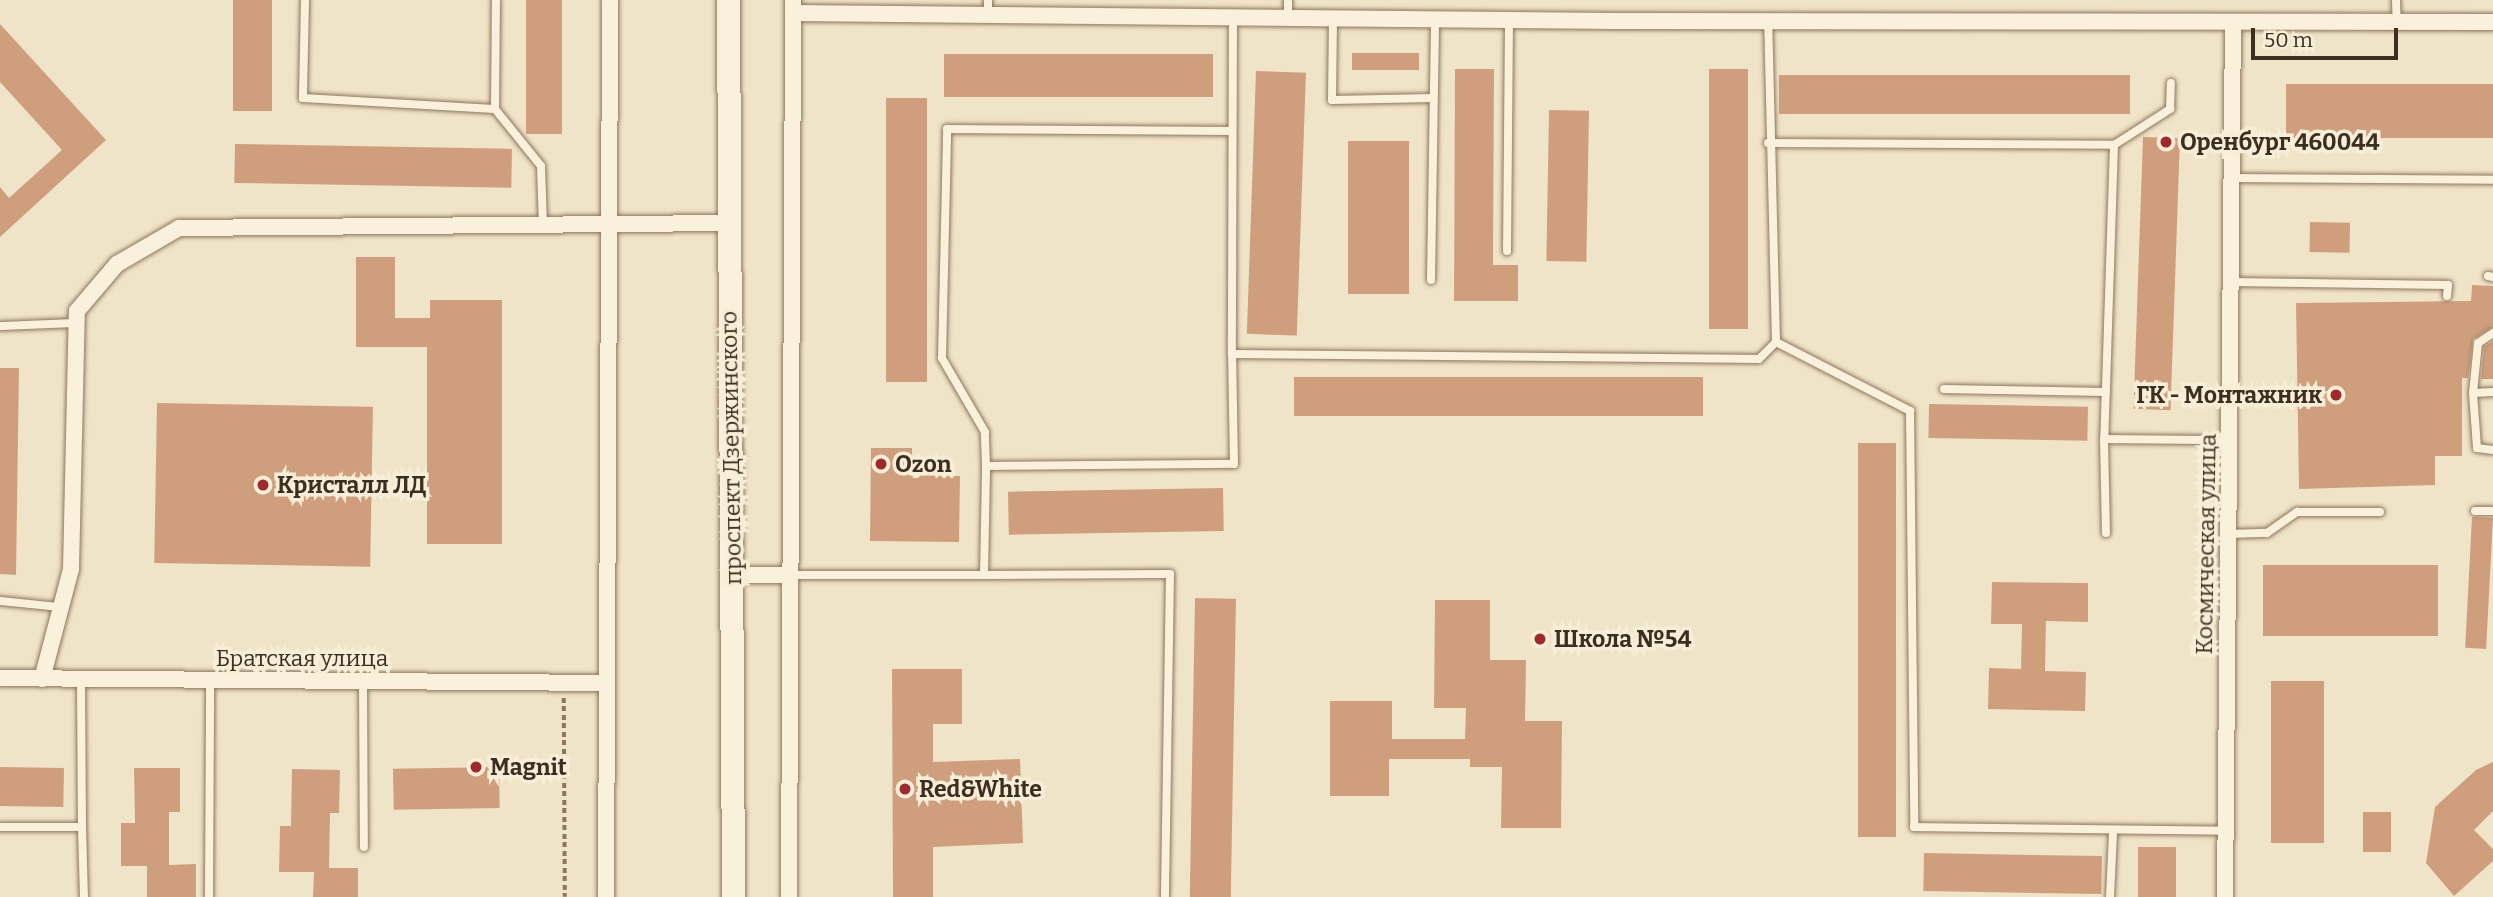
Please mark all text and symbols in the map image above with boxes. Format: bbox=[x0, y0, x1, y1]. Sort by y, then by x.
scale bar bbox=[2255, 14, 2402, 58]
text: 50 m bbox=[2264, 27, 2313, 53]
place label: Оренбург 460044 bbox=[2180, 128, 2380, 156]
marker: Оренбург 460044 bbox=[2158, 134, 2174, 150]
street label: проспект Дзержинского bbox=[715, 311, 747, 585]
place label: ГК - Монтажник bbox=[2136, 381, 2322, 409]
marker: ГК - Монтажник bbox=[2328, 387, 2344, 403]
street label: Космическая улица bbox=[2190, 433, 2222, 655]
place label: Ozon bbox=[895, 450, 952, 478]
marker: Ozon bbox=[873, 456, 889, 472]
place label: Кристалл ЛД bbox=[277, 471, 426, 499]
marker: Кристалл ЛД bbox=[255, 477, 271, 493]
place label: Школа №54 bbox=[1554, 625, 1691, 653]
marker: Школа №54 bbox=[1532, 631, 1548, 647]
street label: Братская улица bbox=[216, 644, 388, 672]
place label: Magnit bbox=[490, 753, 567, 781]
marker: Magnit bbox=[468, 759, 484, 775]
place label: Red&White bbox=[919, 775, 1042, 803]
marker: Red&White bbox=[897, 781, 913, 797]

